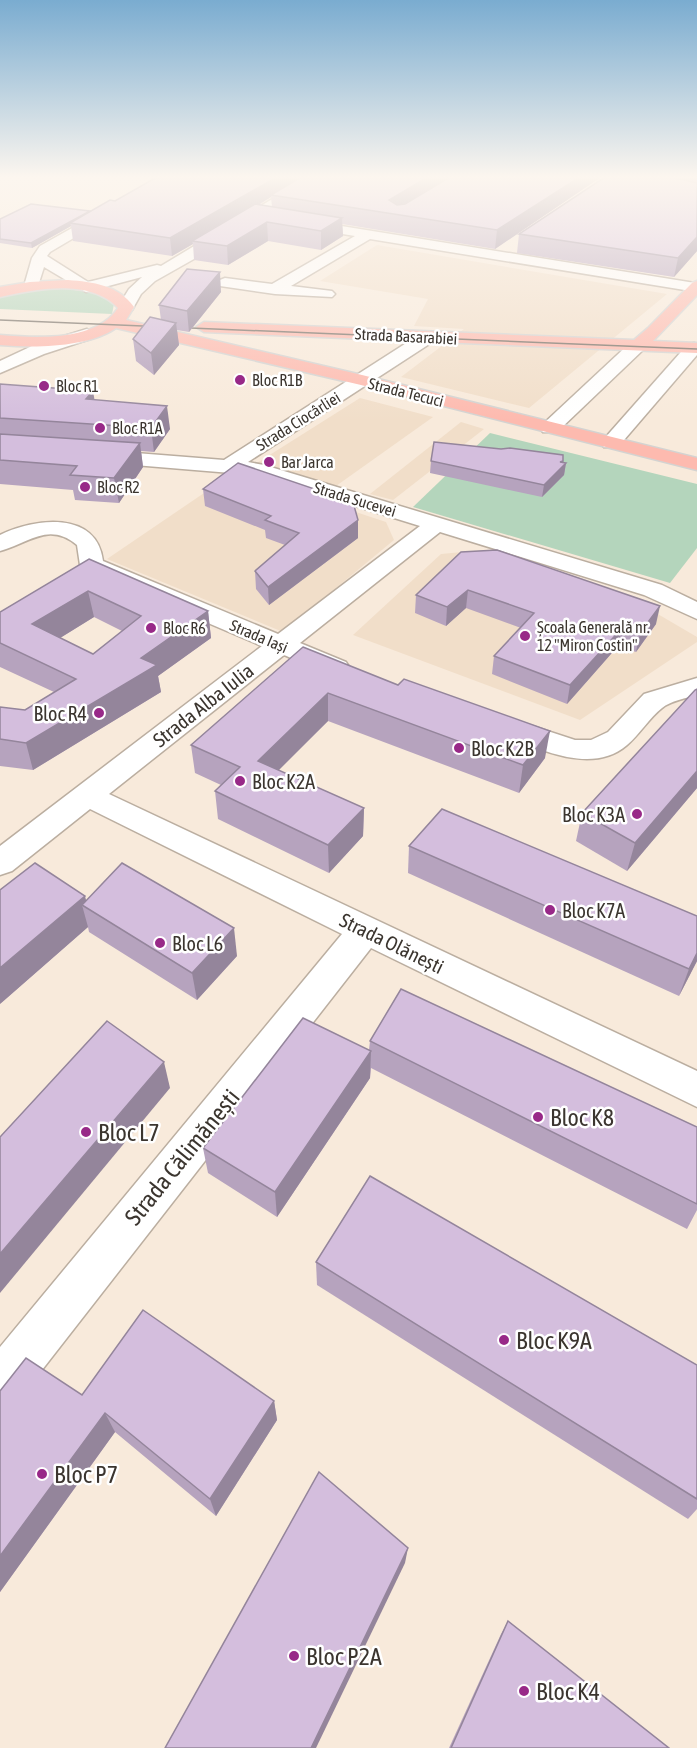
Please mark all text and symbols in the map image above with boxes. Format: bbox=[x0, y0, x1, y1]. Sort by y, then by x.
street label: Strada Basarabiei bbox=[354, 324, 458, 348]
place label: Bloc R1B bbox=[252, 371, 303, 389]
marker: Bloc R1B bbox=[233, 373, 247, 387]
street label: Strada Tecuci bbox=[367, 374, 445, 410]
place label: Bloc R1 bbox=[56, 377, 99, 395]
marker: Bloc R1 bbox=[37, 379, 51, 393]
street label: Strada Ciocârliei bbox=[253, 388, 343, 454]
place label: Bloc R1A bbox=[112, 419, 163, 437]
marker: Bloc R1A bbox=[93, 421, 107, 435]
place label: Bar Jarca bbox=[281, 453, 334, 471]
marker: Bar Jarca bbox=[262, 455, 276, 469]
place label: Bloc R2 bbox=[97, 478, 140, 496]
street label: Strada Sucevei bbox=[312, 478, 398, 520]
marker: Bloc R2 bbox=[78, 480, 92, 494]
street label: Strada Iași bbox=[227, 616, 291, 657]
place label: Școala Generală nr. 12 "Miron Costin" bbox=[537, 618, 650, 654]
place label: Bloc R6 bbox=[163, 619, 206, 637]
marker: Bloc R6 bbox=[144, 621, 158, 635]
marker: Școala Generală nr. 12 "Miron Costin" bbox=[518, 629, 532, 643]
street label: Strada Alba Iulia bbox=[148, 659, 258, 751]
place label: Bloc R4 bbox=[33, 702, 87, 725]
marker: Bloc R4 bbox=[92, 706, 106, 720]
place label: Bloc K2B bbox=[471, 737, 534, 760]
marker: Bloc K2B bbox=[452, 741, 466, 755]
place label: Bloc K2A bbox=[252, 770, 315, 793]
marker: Bloc K2A bbox=[233, 774, 247, 788]
place label: Bloc K3A bbox=[562, 803, 625, 826]
marker: Bloc K3A bbox=[630, 807, 644, 821]
place label: Bloc K7A bbox=[562, 899, 625, 922]
marker: Bloc K7A bbox=[543, 903, 557, 917]
street label: Strada Olănești bbox=[336, 908, 448, 978]
place label: Bloc L6 bbox=[172, 932, 223, 955]
marker: Bloc L6 bbox=[153, 936, 167, 950]
street label: Strada Călimănești bbox=[119, 1084, 245, 1230]
place label: Bloc K8 bbox=[550, 1104, 614, 1131]
marker: Bloc K8 bbox=[531, 1110, 545, 1124]
place label: Bloc L7 bbox=[98, 1119, 160, 1146]
marker: Bloc L7 bbox=[79, 1125, 93, 1139]
place label: Bloc K9A bbox=[516, 1327, 592, 1354]
marker: Bloc K9A bbox=[497, 1333, 511, 1347]
place label: Bloc P7 bbox=[54, 1461, 118, 1488]
marker: Bloc P7 bbox=[35, 1467, 49, 1481]
place label: Bloc P2A bbox=[306, 1643, 382, 1670]
marker: Bloc P2A bbox=[287, 1649, 301, 1663]
place label: Bloc K4 bbox=[536, 1678, 600, 1705]
marker: Bloc K4 bbox=[517, 1684, 531, 1698]

